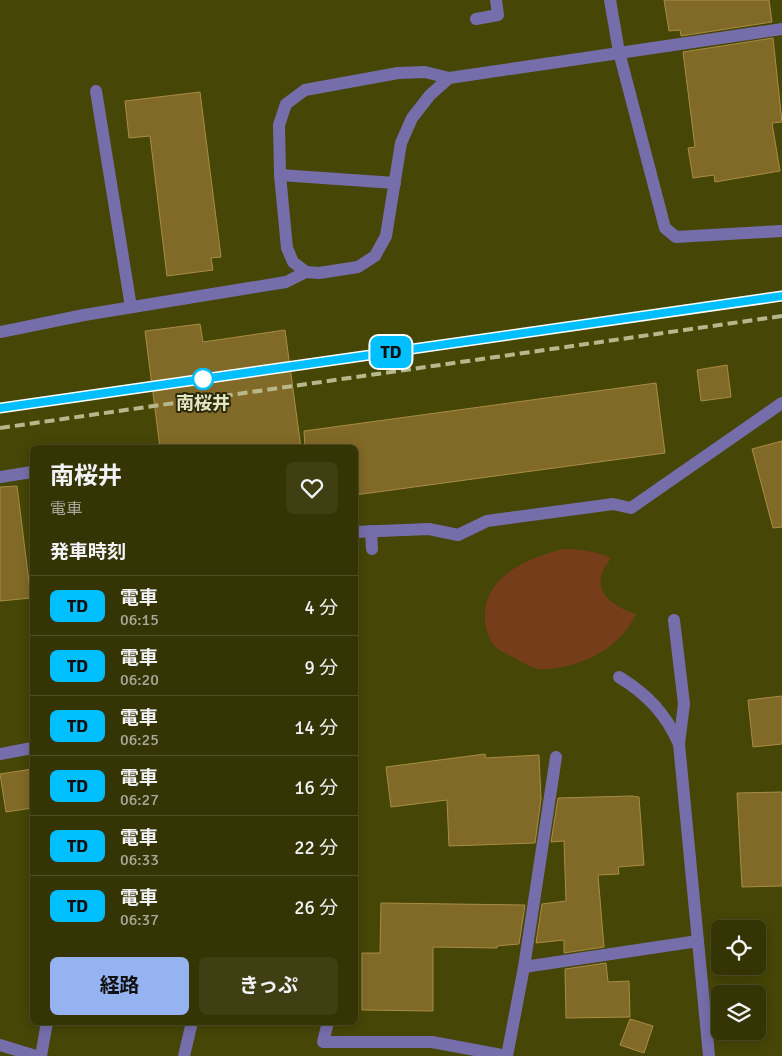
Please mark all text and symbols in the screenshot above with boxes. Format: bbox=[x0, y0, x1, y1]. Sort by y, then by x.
line badge: TD bbox=[368, 336, 414, 368]
text: TD bbox=[380, 341, 402, 363]
marker: 南桜井 bbox=[192, 368, 214, 390]
place label: 南桜井 bbox=[176, 392, 230, 414]
text: 南桜井 bbox=[50, 461, 122, 491]
button: heart bbox=[286, 462, 338, 514]
text: 電車 bbox=[50, 499, 82, 519]
text: 発車時刻 bbox=[50, 540, 126, 564]
text: 電車 bbox=[120, 586, 158, 610]
text: TD bbox=[67, 595, 88, 617]
text: 4 分 bbox=[305, 596, 338, 620]
text: 06:15 bbox=[120, 610, 159, 630]
text: 電車 bbox=[120, 646, 158, 670]
text: TD bbox=[67, 655, 88, 677]
text: 9 分 bbox=[305, 656, 338, 680]
text: 06:20 bbox=[120, 670, 159, 690]
text: 電車 bbox=[120, 706, 158, 730]
text: TD bbox=[67, 715, 88, 737]
text: 14 分 bbox=[294, 716, 338, 740]
text: 06:25 bbox=[120, 730, 159, 750]
text: 電車 bbox=[120, 766, 158, 790]
text: TD bbox=[67, 775, 88, 797]
text: 16 分 bbox=[294, 776, 338, 800]
text: 06:27 bbox=[120, 790, 159, 810]
text: 電車 bbox=[120, 826, 158, 850]
text: TD bbox=[67, 835, 88, 857]
text: 22 分 bbox=[294, 836, 338, 860]
text: 06:33 bbox=[120, 850, 159, 870]
text: 電車 bbox=[120, 886, 158, 910]
text: TD bbox=[67, 895, 88, 917]
text: 26 分 bbox=[294, 896, 338, 920]
text: 06:37 bbox=[120, 910, 159, 930]
map controls bbox=[711, 920, 766, 1040]
button: locate bbox=[711, 920, 766, 975]
button: 経路 bbox=[50, 957, 189, 1015]
button: きっぷ bbox=[199, 957, 338, 1015]
button: layers bbox=[711, 985, 766, 1040]

